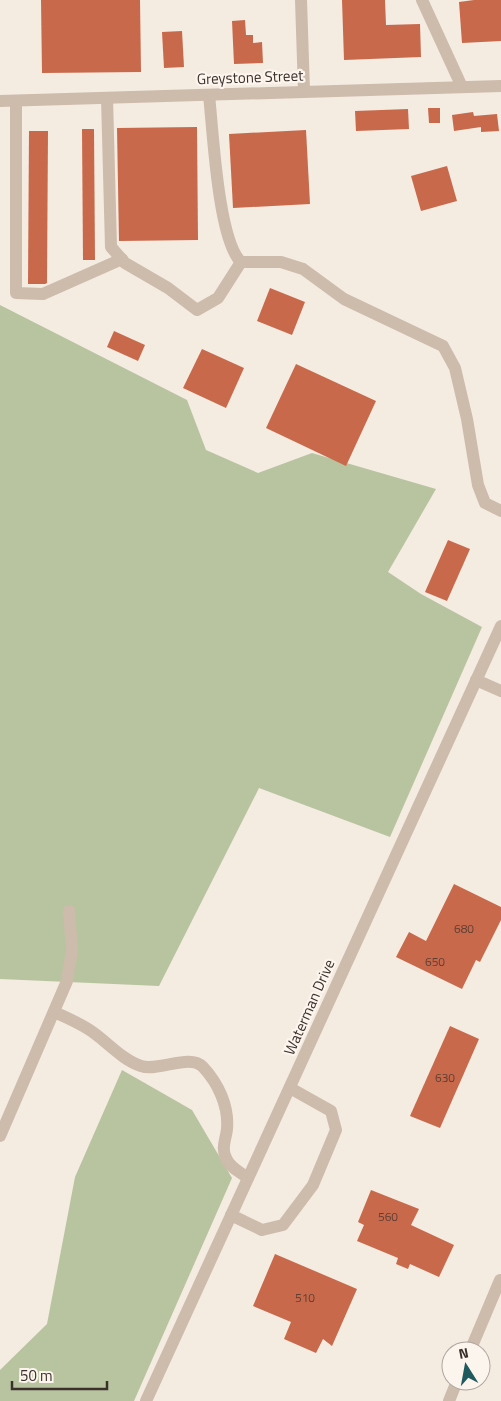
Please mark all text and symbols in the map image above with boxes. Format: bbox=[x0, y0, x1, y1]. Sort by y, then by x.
street label: Greystone Street bbox=[196, 64, 304, 90]
house number: 680 bbox=[454, 919, 474, 938]
house number: 650 bbox=[425, 952, 445, 971]
street label: Waterman Drive bbox=[278, 955, 340, 1059]
house number: 630 bbox=[435, 1068, 455, 1087]
house number: 560 bbox=[378, 1207, 398, 1226]
house number: 510 bbox=[295, 1288, 315, 1307]
north arrow bbox=[441, 1341, 491, 1391]
text: N bbox=[457, 1342, 470, 1364]
scale bar bbox=[12, 1358, 108, 1390]
text: 50 m bbox=[20, 1364, 53, 1387]

